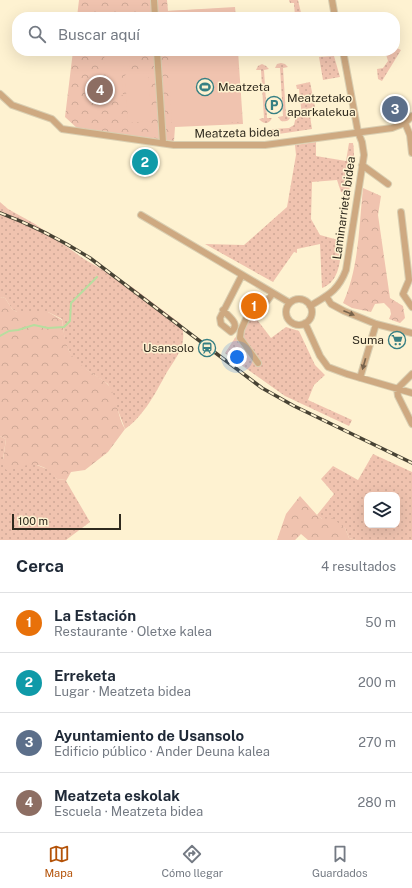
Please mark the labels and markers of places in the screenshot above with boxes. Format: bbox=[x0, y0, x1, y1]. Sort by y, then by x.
pin: 4 bbox=[87, 75, 113, 105]
sports icon: Meatzeta bbox=[195, 77, 215, 97]
place label: Meatzeta bbox=[218, 80, 270, 94]
place label: Meatzetako aparkalekua bbox=[287, 91, 356, 119]
pin: 3 bbox=[382, 94, 408, 124]
parking icon: Meatzetako aparkalekua bbox=[264, 95, 284, 115]
pin: 2 bbox=[132, 147, 158, 177]
pin: 1 bbox=[241, 291, 267, 321]
supermarket icon: Suma bbox=[387, 330, 407, 350]
place label: Suma bbox=[352, 333, 384, 347]
station icon: Usansolo bbox=[197, 338, 217, 358]
place label: Usansolo bbox=[143, 341, 194, 355]

